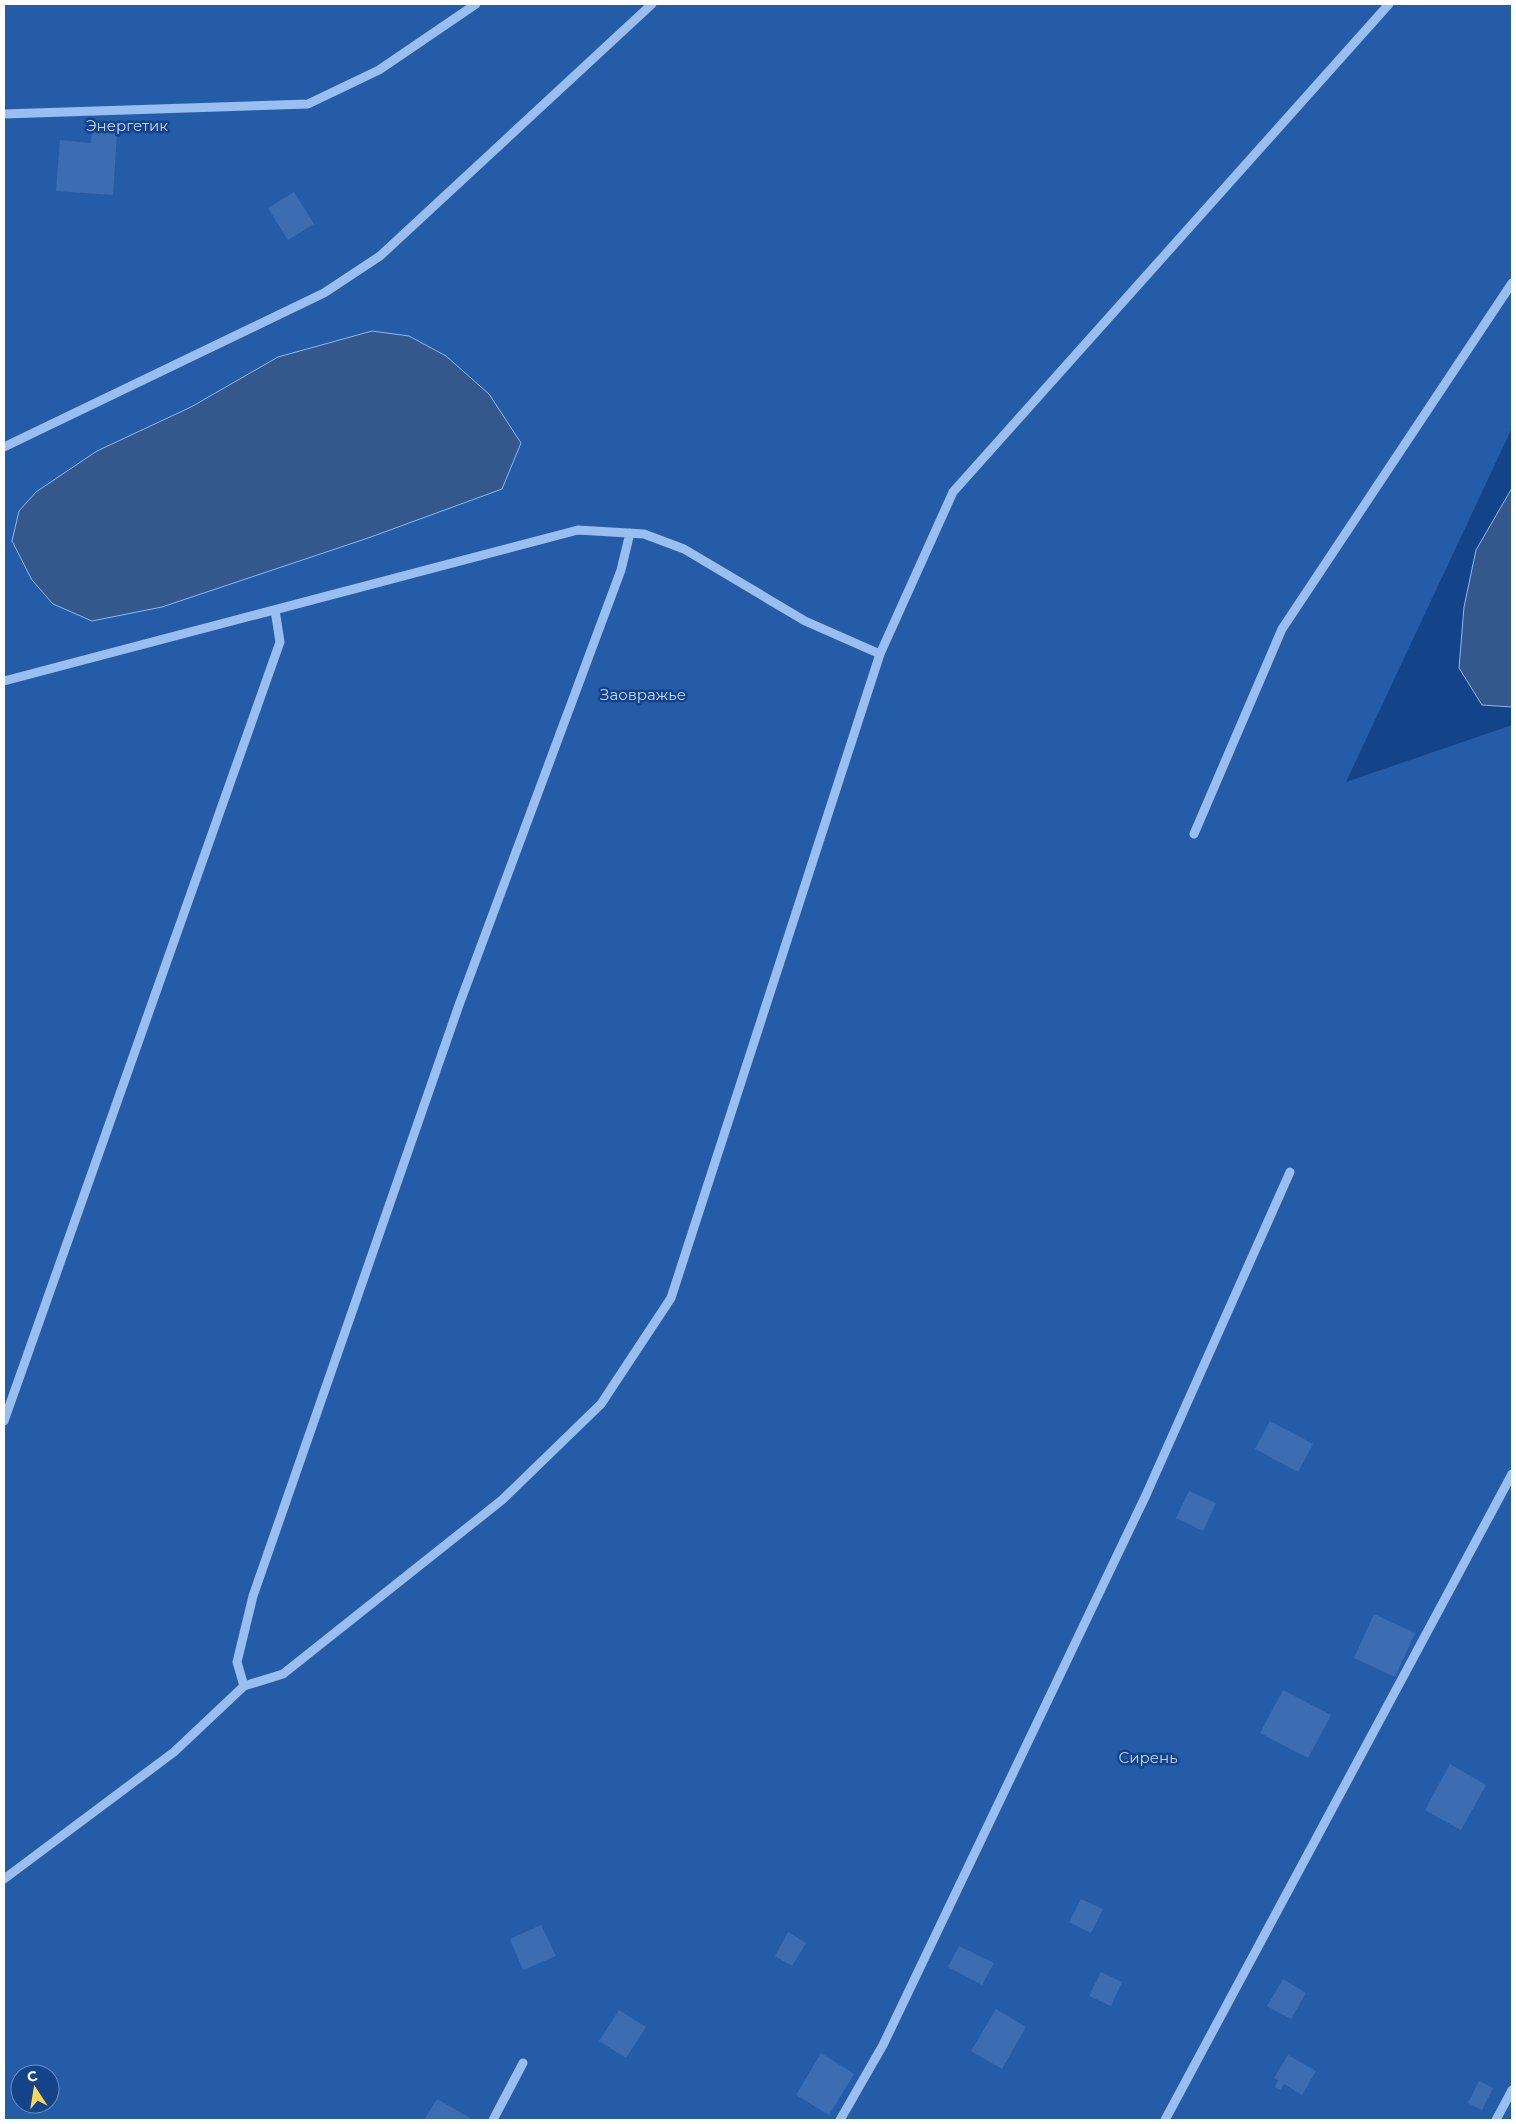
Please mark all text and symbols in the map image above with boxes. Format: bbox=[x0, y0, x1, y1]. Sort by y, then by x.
park label: Энергетик bbox=[86, 116, 168, 135]
park label: Заовражье bbox=[600, 685, 686, 704]
park label: Сирень bbox=[1118, 1748, 1178, 1767]
north arrow bbox=[10, 2064, 60, 2114]
text: С bbox=[25, 2066, 39, 2086]

